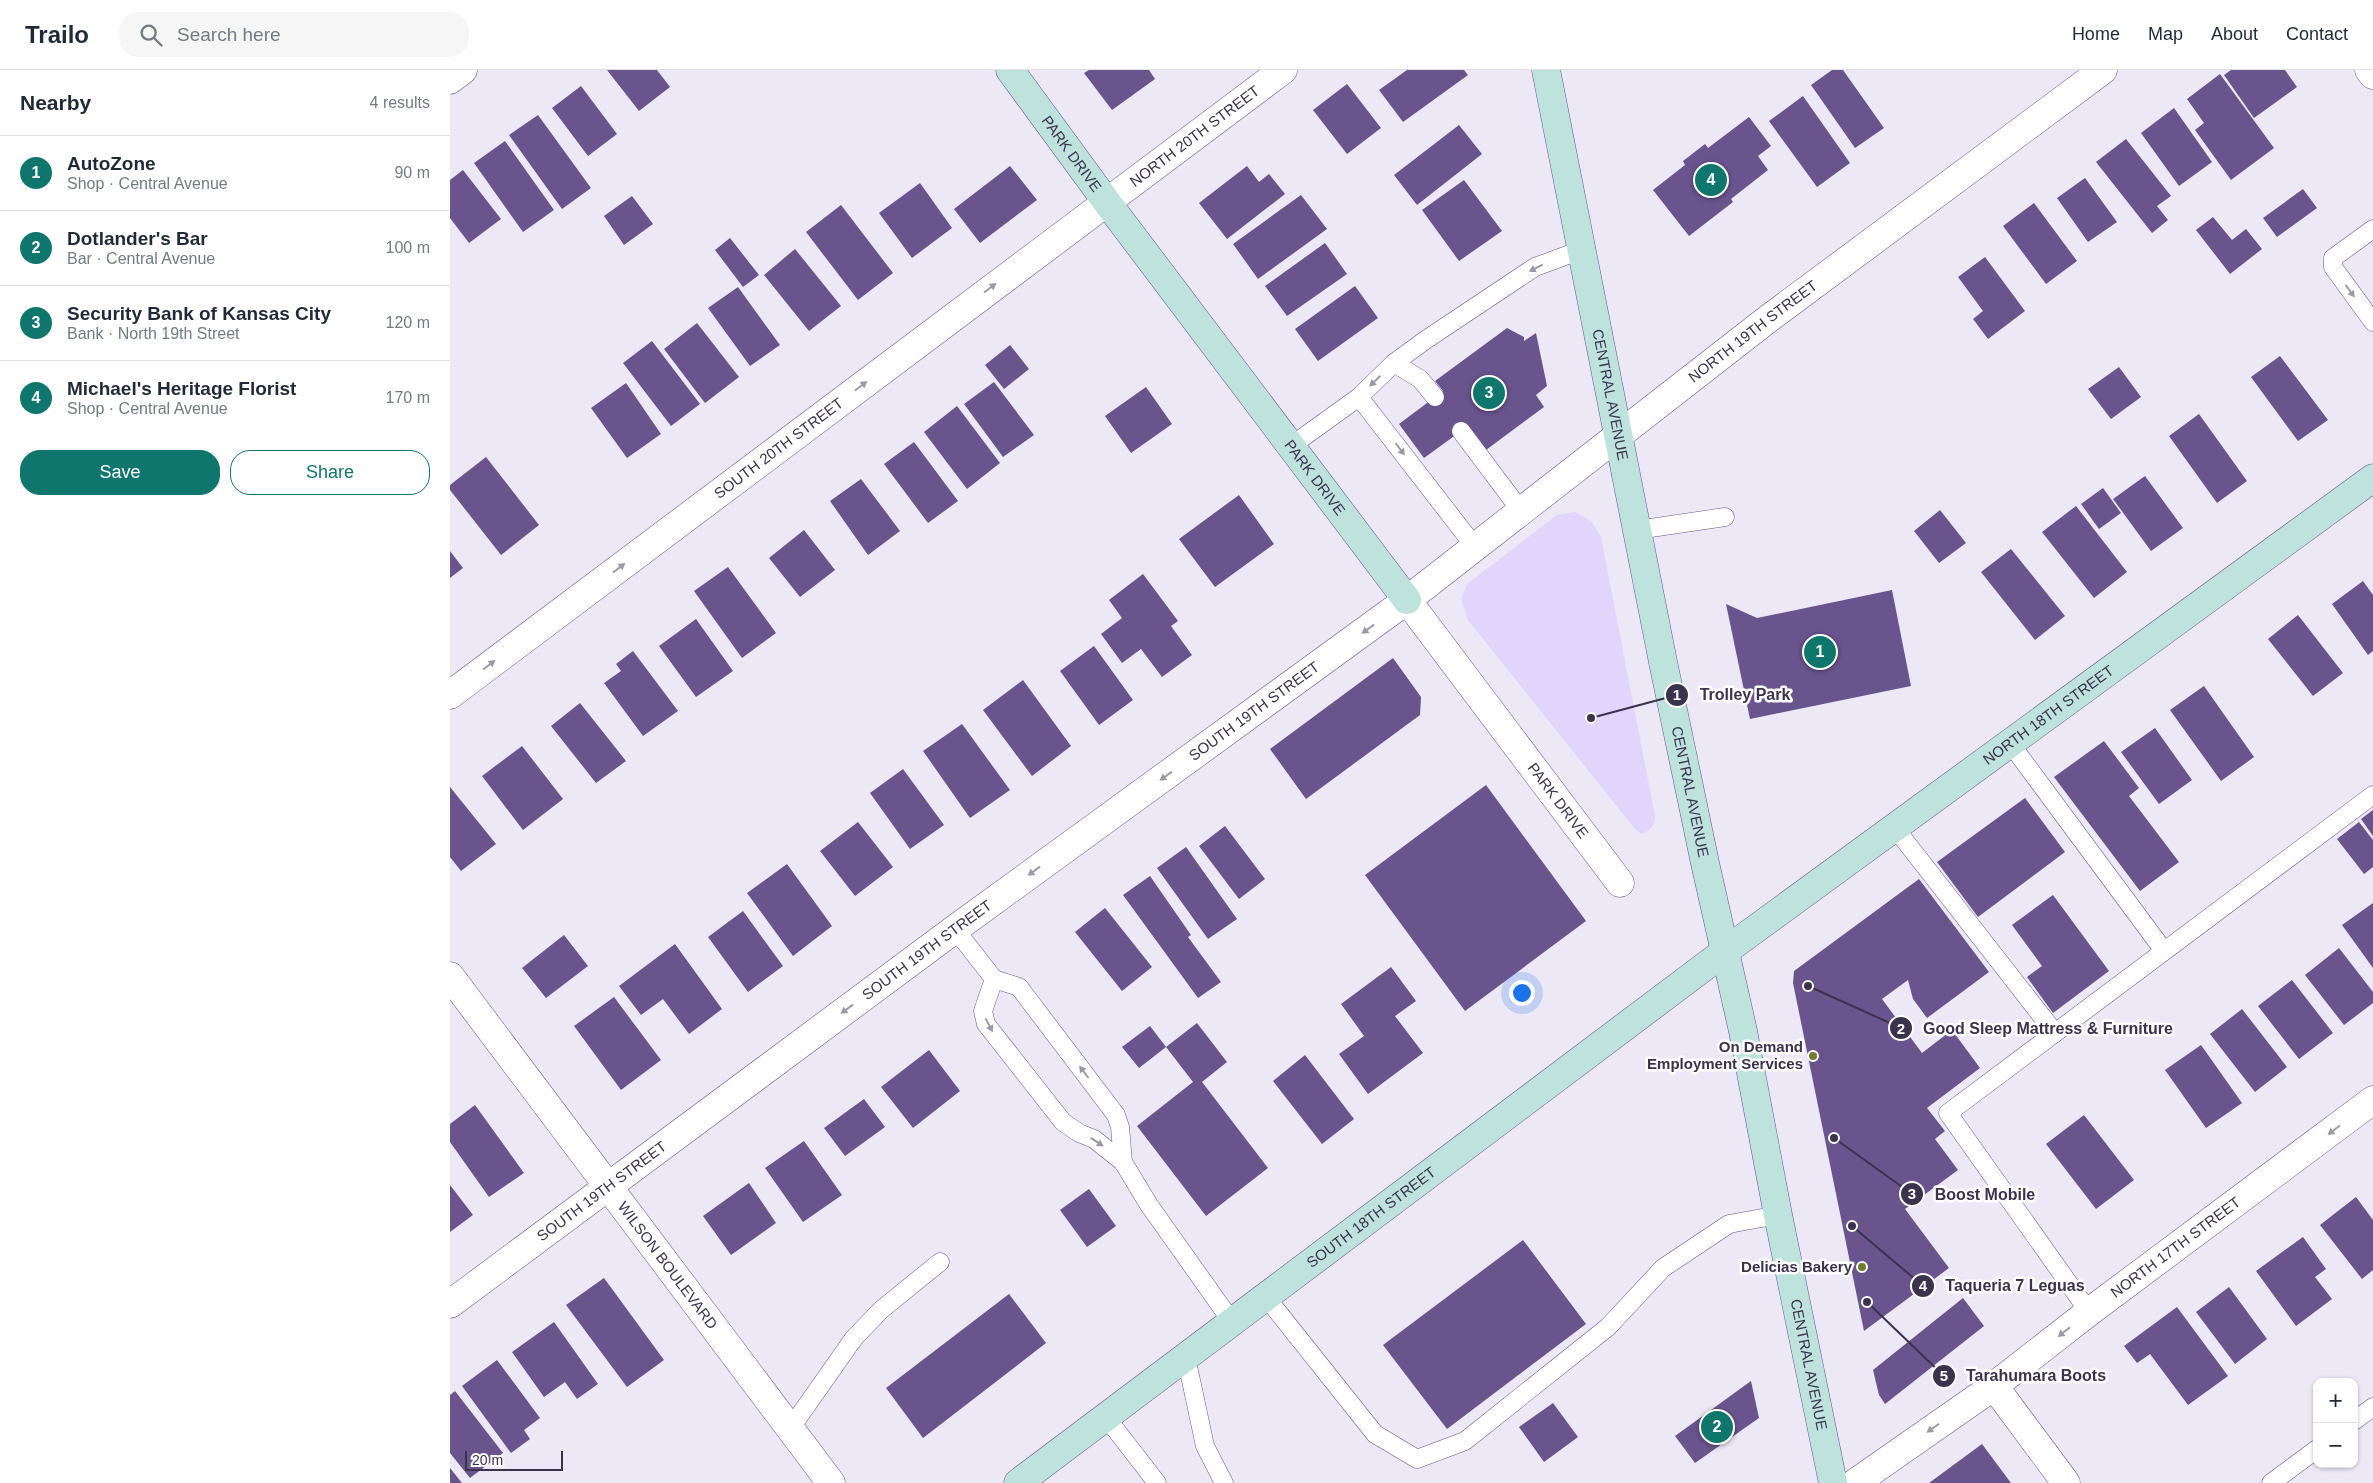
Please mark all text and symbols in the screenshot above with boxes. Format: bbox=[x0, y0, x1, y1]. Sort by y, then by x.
search box bbox=[119, 12, 469, 57]
text: Trailo bbox=[25, 21, 89, 48]
icon: search bbox=[137, 21, 165, 49]
text: Search here bbox=[177, 24, 281, 45]
text: Home bbox=[2072, 24, 2120, 44]
text: Map bbox=[2148, 24, 2183, 44]
text: About bbox=[2211, 24, 2258, 44]
text: Contact bbox=[2286, 24, 2348, 44]
street label: NORTH 20TH STREET bbox=[1126, 82, 1262, 190]
text: Nearby bbox=[20, 91, 91, 114]
text: 4 results bbox=[370, 94, 430, 111]
street label: PARK DRIVE bbox=[1038, 112, 1105, 195]
text: AutoZone bbox=[67, 153, 156, 174]
pin: 4 bbox=[1695, 161, 1727, 199]
text: 1 bbox=[32, 164, 40, 181]
text: 90 m bbox=[394, 164, 430, 181]
text: Shop · Central Avenue bbox=[67, 175, 228, 192]
text: Dotlander's Bar bbox=[67, 228, 208, 249]
text: 2 bbox=[32, 239, 40, 256]
text: 100 m bbox=[386, 239, 430, 256]
text: Bar · Central Avenue bbox=[67, 250, 215, 267]
one-way arrow bbox=[1529, 264, 1543, 272]
street label: NORTH 19TH STREET bbox=[1685, 276, 1820, 386]
one-way arrow bbox=[983, 283, 997, 293]
one-way arrow bbox=[2345, 284, 2355, 298]
text: Security Bank of Kansas City bbox=[67, 303, 331, 324]
text: 3 bbox=[32, 314, 40, 331]
text: 120 m bbox=[386, 314, 430, 331]
text: Bank · North 19th Street bbox=[67, 325, 240, 342]
street label: CENTRAL AVENUE bbox=[1589, 327, 1632, 462]
pin: 3 bbox=[1473, 374, 1505, 412]
one-way arrow bbox=[1369, 375, 1381, 387]
text: Michael's Heritage Florist bbox=[67, 378, 296, 399]
one-way arrow bbox=[854, 381, 868, 391]
text: 4 bbox=[32, 389, 40, 406]
text: 170 m bbox=[386, 389, 430, 406]
street label: SOUTH 20TH STREET bbox=[711, 394, 846, 502]
text: Shop · Central Avenue bbox=[67, 400, 228, 417]
street label: PARK DRIVE bbox=[1281, 436, 1349, 518]
one-way arrow bbox=[1394, 442, 1405, 455]
button: Save bbox=[20, 450, 220, 495]
button: Share bbox=[230, 450, 430, 495]
one-way arrow bbox=[612, 562, 625, 573]
one-way arrow bbox=[1361, 624, 1375, 634]
pin: 1 bbox=[1804, 633, 1836, 671]
street label: SOUTH 19TH STREET bbox=[1185, 658, 1322, 764]
one-way arrow bbox=[482, 660, 495, 671]
street label: NORTH 18TH STREET bbox=[1979, 661, 2117, 768]
callout: Trolley Park bbox=[1664, 679, 1800, 710]
text: 1 bbox=[1673, 686, 1681, 703]
text: Trolley Park bbox=[1700, 686, 1790, 703]
street label: CENTRAL AVENUE bbox=[1669, 725, 1713, 859]
street label: PARK DRIVE bbox=[1525, 759, 1592, 841]
one-way arrow bbox=[1159, 771, 1173, 781]
one-way arrow bbox=[1028, 866, 1041, 877]
street label: SOUTH 19TH STREET bbox=[859, 896, 995, 1003]
your location bbox=[1509, 980, 1535, 1006]
one-way arrow bbox=[840, 1004, 854, 1014]
callout: Good Sleep Mattress & Furniture bbox=[1888, 1013, 2183, 1044]
one-way arrow bbox=[985, 1017, 993, 1032]
text: 2 bbox=[1897, 1020, 1905, 1037]
text: Good Sleep Mattress & Furniture bbox=[1923, 1020, 2173, 1037]
place label: On Demand Employment Services bbox=[1647, 1038, 1803, 1072]
marker: On Demand Employment Services bbox=[1807, 1050, 1819, 1062]
one-way arrow bbox=[1078, 1066, 1089, 1079]
one-way arrow bbox=[2328, 1124, 2341, 1135]
street label: SOUTH 19TH STREET bbox=[533, 1137, 669, 1244]
one-way arrow bbox=[1090, 1137, 1104, 1147]
street label: SOUTH 18TH STREET bbox=[1303, 1163, 1439, 1271]
callout: Boost Mobile bbox=[1900, 1179, 2045, 1210]
text: 3 bbox=[1908, 1185, 1916, 1202]
text: Boost Mobile bbox=[1935, 1186, 2035, 1203]
street label: NORTH 17TH STREET bbox=[2107, 1193, 2243, 1301]
street label: WILSON BOULEVARD bbox=[615, 1198, 721, 1332]
place label: Delicias Bakery bbox=[1741, 1258, 1853, 1275]
marker: Delicias Bakery bbox=[1856, 1261, 1868, 1273]
callout: Taqueria 7 Leguas bbox=[1911, 1270, 2095, 1301]
text: 4 bbox=[1919, 1277, 1928, 1294]
text: Taqueria 7 Leguas bbox=[1945, 1277, 2085, 1294]
street label: CENTRAL AVENUE bbox=[1787, 1297, 1831, 1432]
one-way arrow bbox=[2058, 1326, 2071, 1337]
callout: Tarahumara Boots bbox=[1931, 1360, 2116, 1391]
text: 5 bbox=[1940, 1367, 1948, 1384]
text: Tarahumara Boots bbox=[1966, 1367, 2106, 1384]
map controls bbox=[2313, 1378, 2358, 1468]
button: + bbox=[2313, 1378, 2358, 1423]
pin: 2 bbox=[1701, 1408, 1733, 1446]
one-way arrow bbox=[1926, 1423, 1940, 1433]
button: − bbox=[2313, 1423, 2358, 1468]
scale bar bbox=[465, 1448, 562, 1471]
text: 20 m bbox=[472, 1452, 503, 1468]

